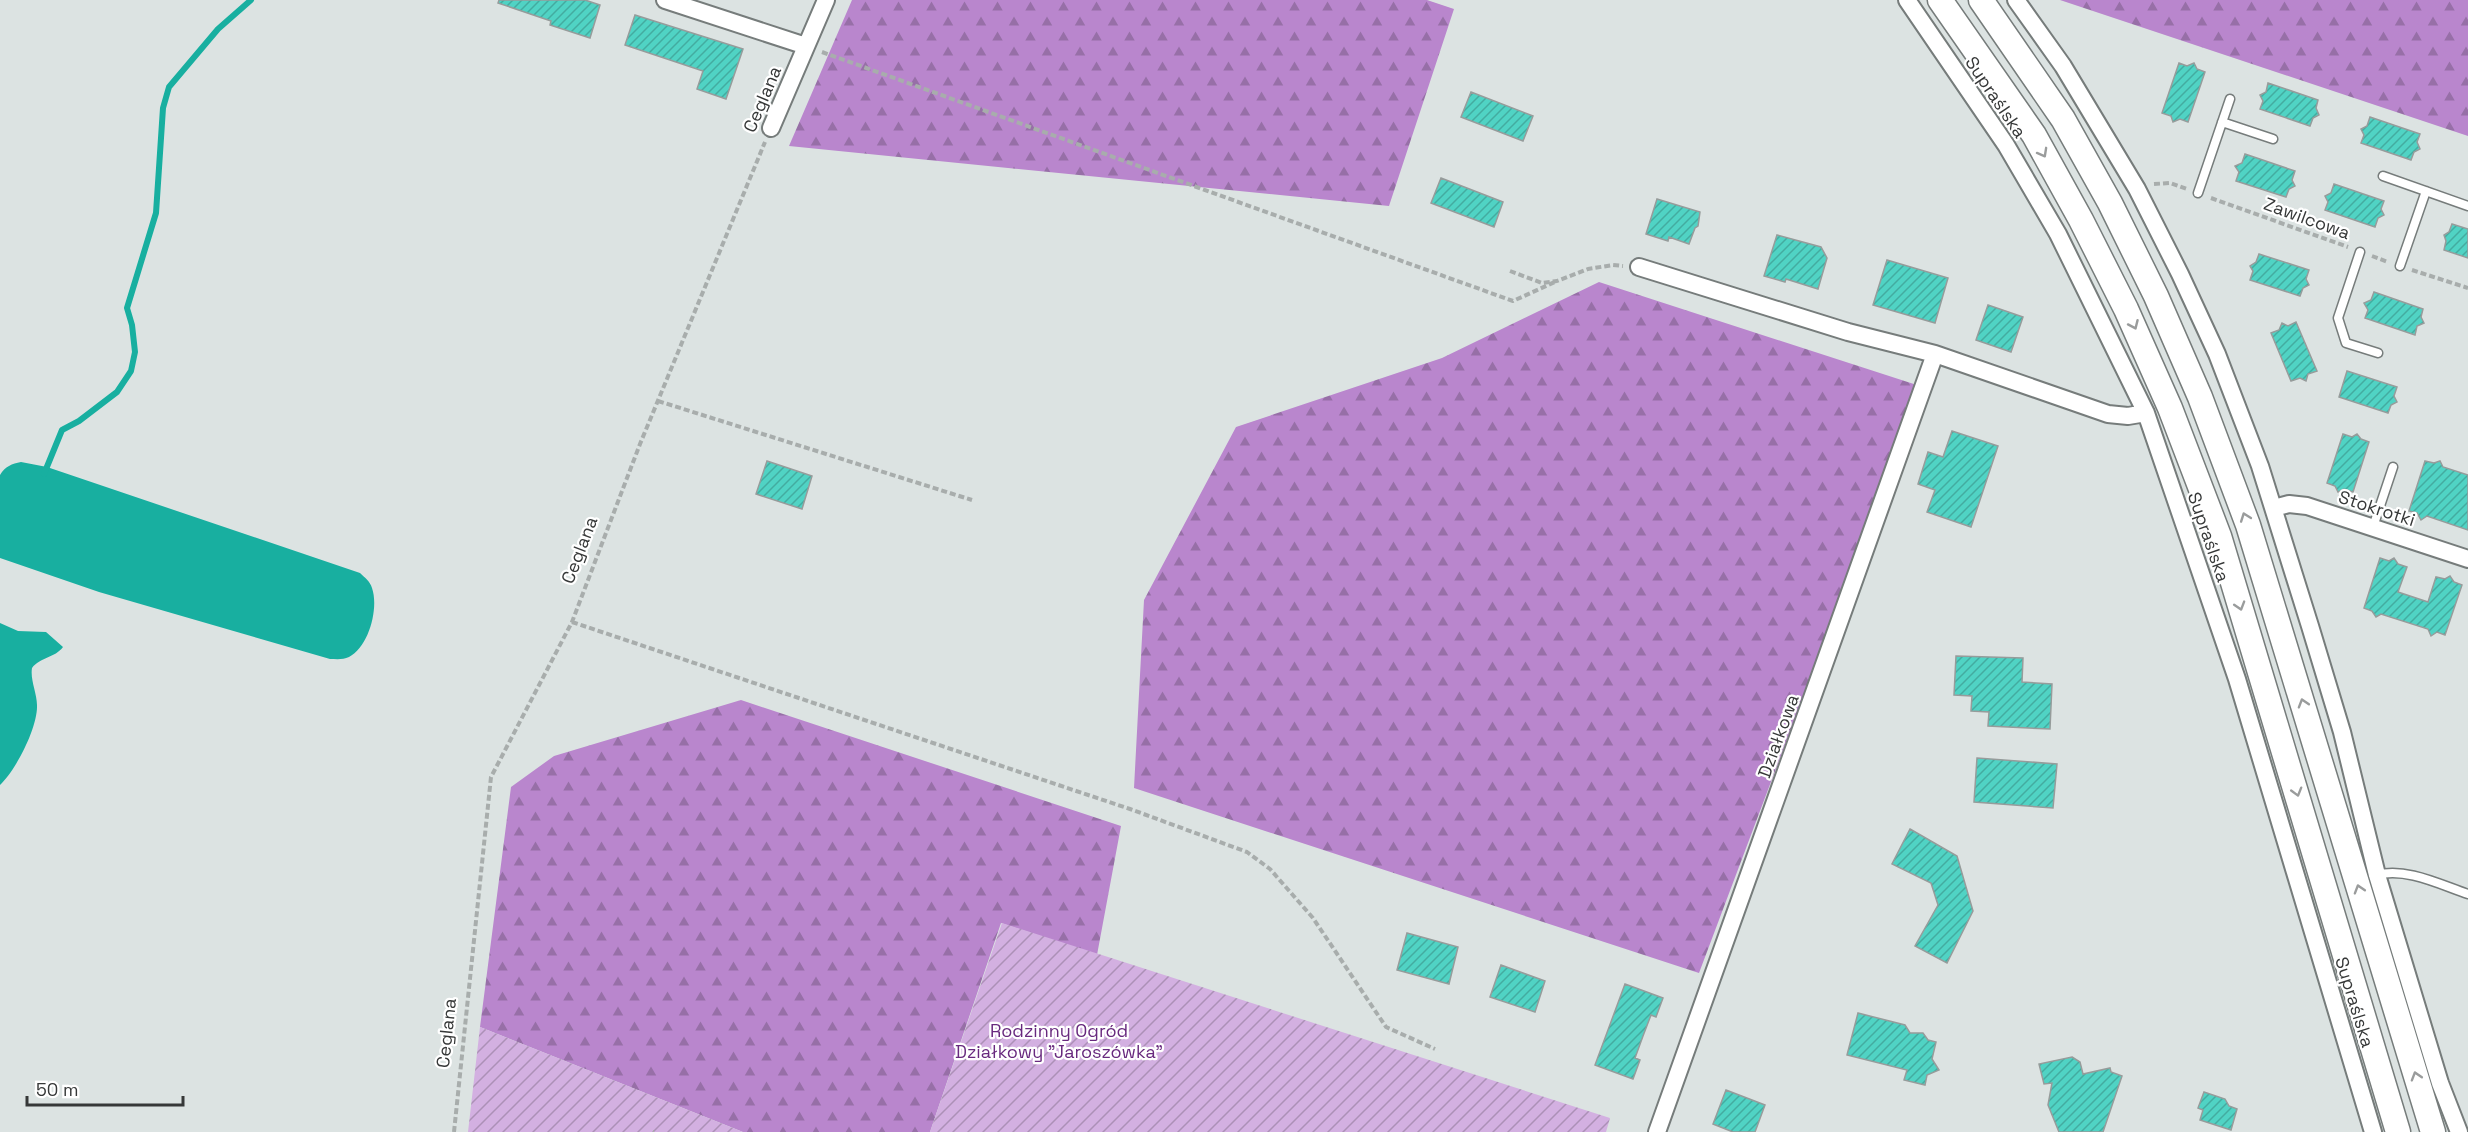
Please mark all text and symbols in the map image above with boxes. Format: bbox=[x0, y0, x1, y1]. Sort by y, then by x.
street label: Supraślska bbox=[1960, 52, 2032, 142]
street label: Ceglana bbox=[738, 62, 786, 136]
one-way arrow bbox=[2036, 147, 2048, 157]
street label: Zawilcowa bbox=[2261, 192, 2353, 244]
one-way arrow bbox=[2127, 319, 2139, 330]
street label: Stokrotki bbox=[2336, 485, 2418, 531]
street label: Supraślska bbox=[2183, 489, 2235, 585]
one-way arrow bbox=[2239, 512, 2252, 522]
street label: Ceglana bbox=[556, 513, 602, 587]
one-way arrow bbox=[2233, 600, 2246, 611]
street label: Działkowa bbox=[1752, 691, 1804, 781]
one-way arrow bbox=[2298, 698, 2310, 709]
one-way arrow bbox=[2290, 786, 2302, 797]
one-way arrow bbox=[2354, 884, 2366, 895]
street label: Supraślska bbox=[2330, 954, 2380, 1050]
street label: Ceglana bbox=[431, 997, 461, 1069]
park label: Rodzinny Ogród Działkowy "Jaroszówka" bbox=[955, 1019, 1163, 1063]
scale bar bbox=[27, 1069, 183, 1107]
one-way arrow bbox=[2411, 1071, 2423, 1082]
text: 50 m bbox=[36, 1078, 78, 1101]

